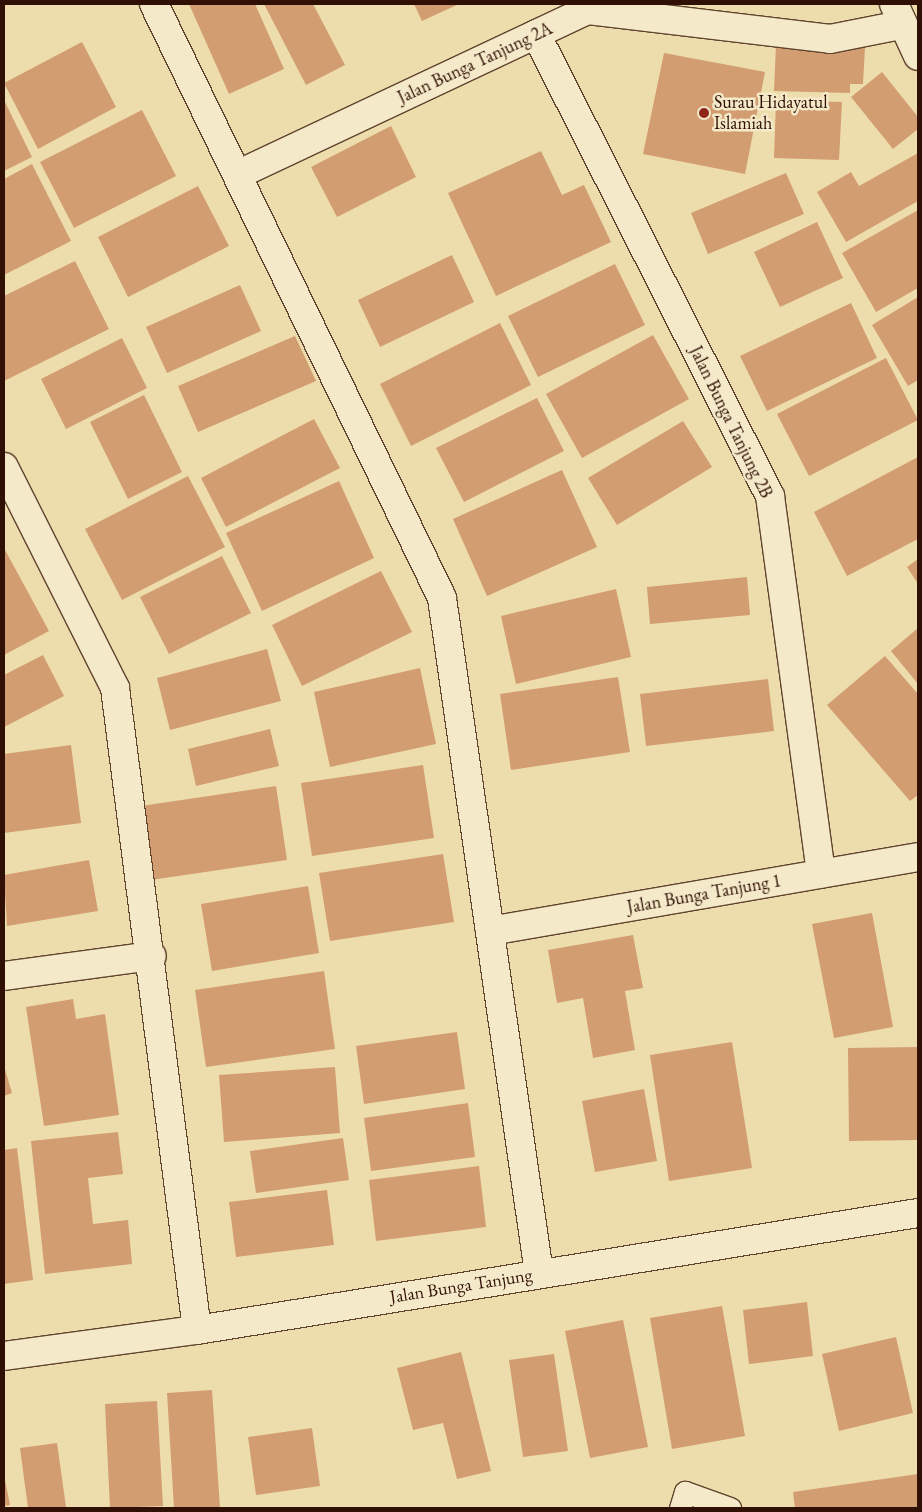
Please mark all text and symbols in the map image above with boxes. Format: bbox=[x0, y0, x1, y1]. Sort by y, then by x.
street label: Jalan Bunga Tanjung 2A bbox=[394, 18, 556, 108]
place label: Surau Hidayatul Islamiah bbox=[714, 92, 827, 134]
marker: Surau Hidayatul Islamiah bbox=[698, 107, 710, 119]
street label: Jalan Bunga Tanjung 2B bbox=[685, 342, 777, 502]
street label: Jalan Bunga Tanjung 1 bbox=[625, 870, 783, 918]
street label: Jalan Bunga Tanjung bbox=[388, 1264, 534, 1308]

